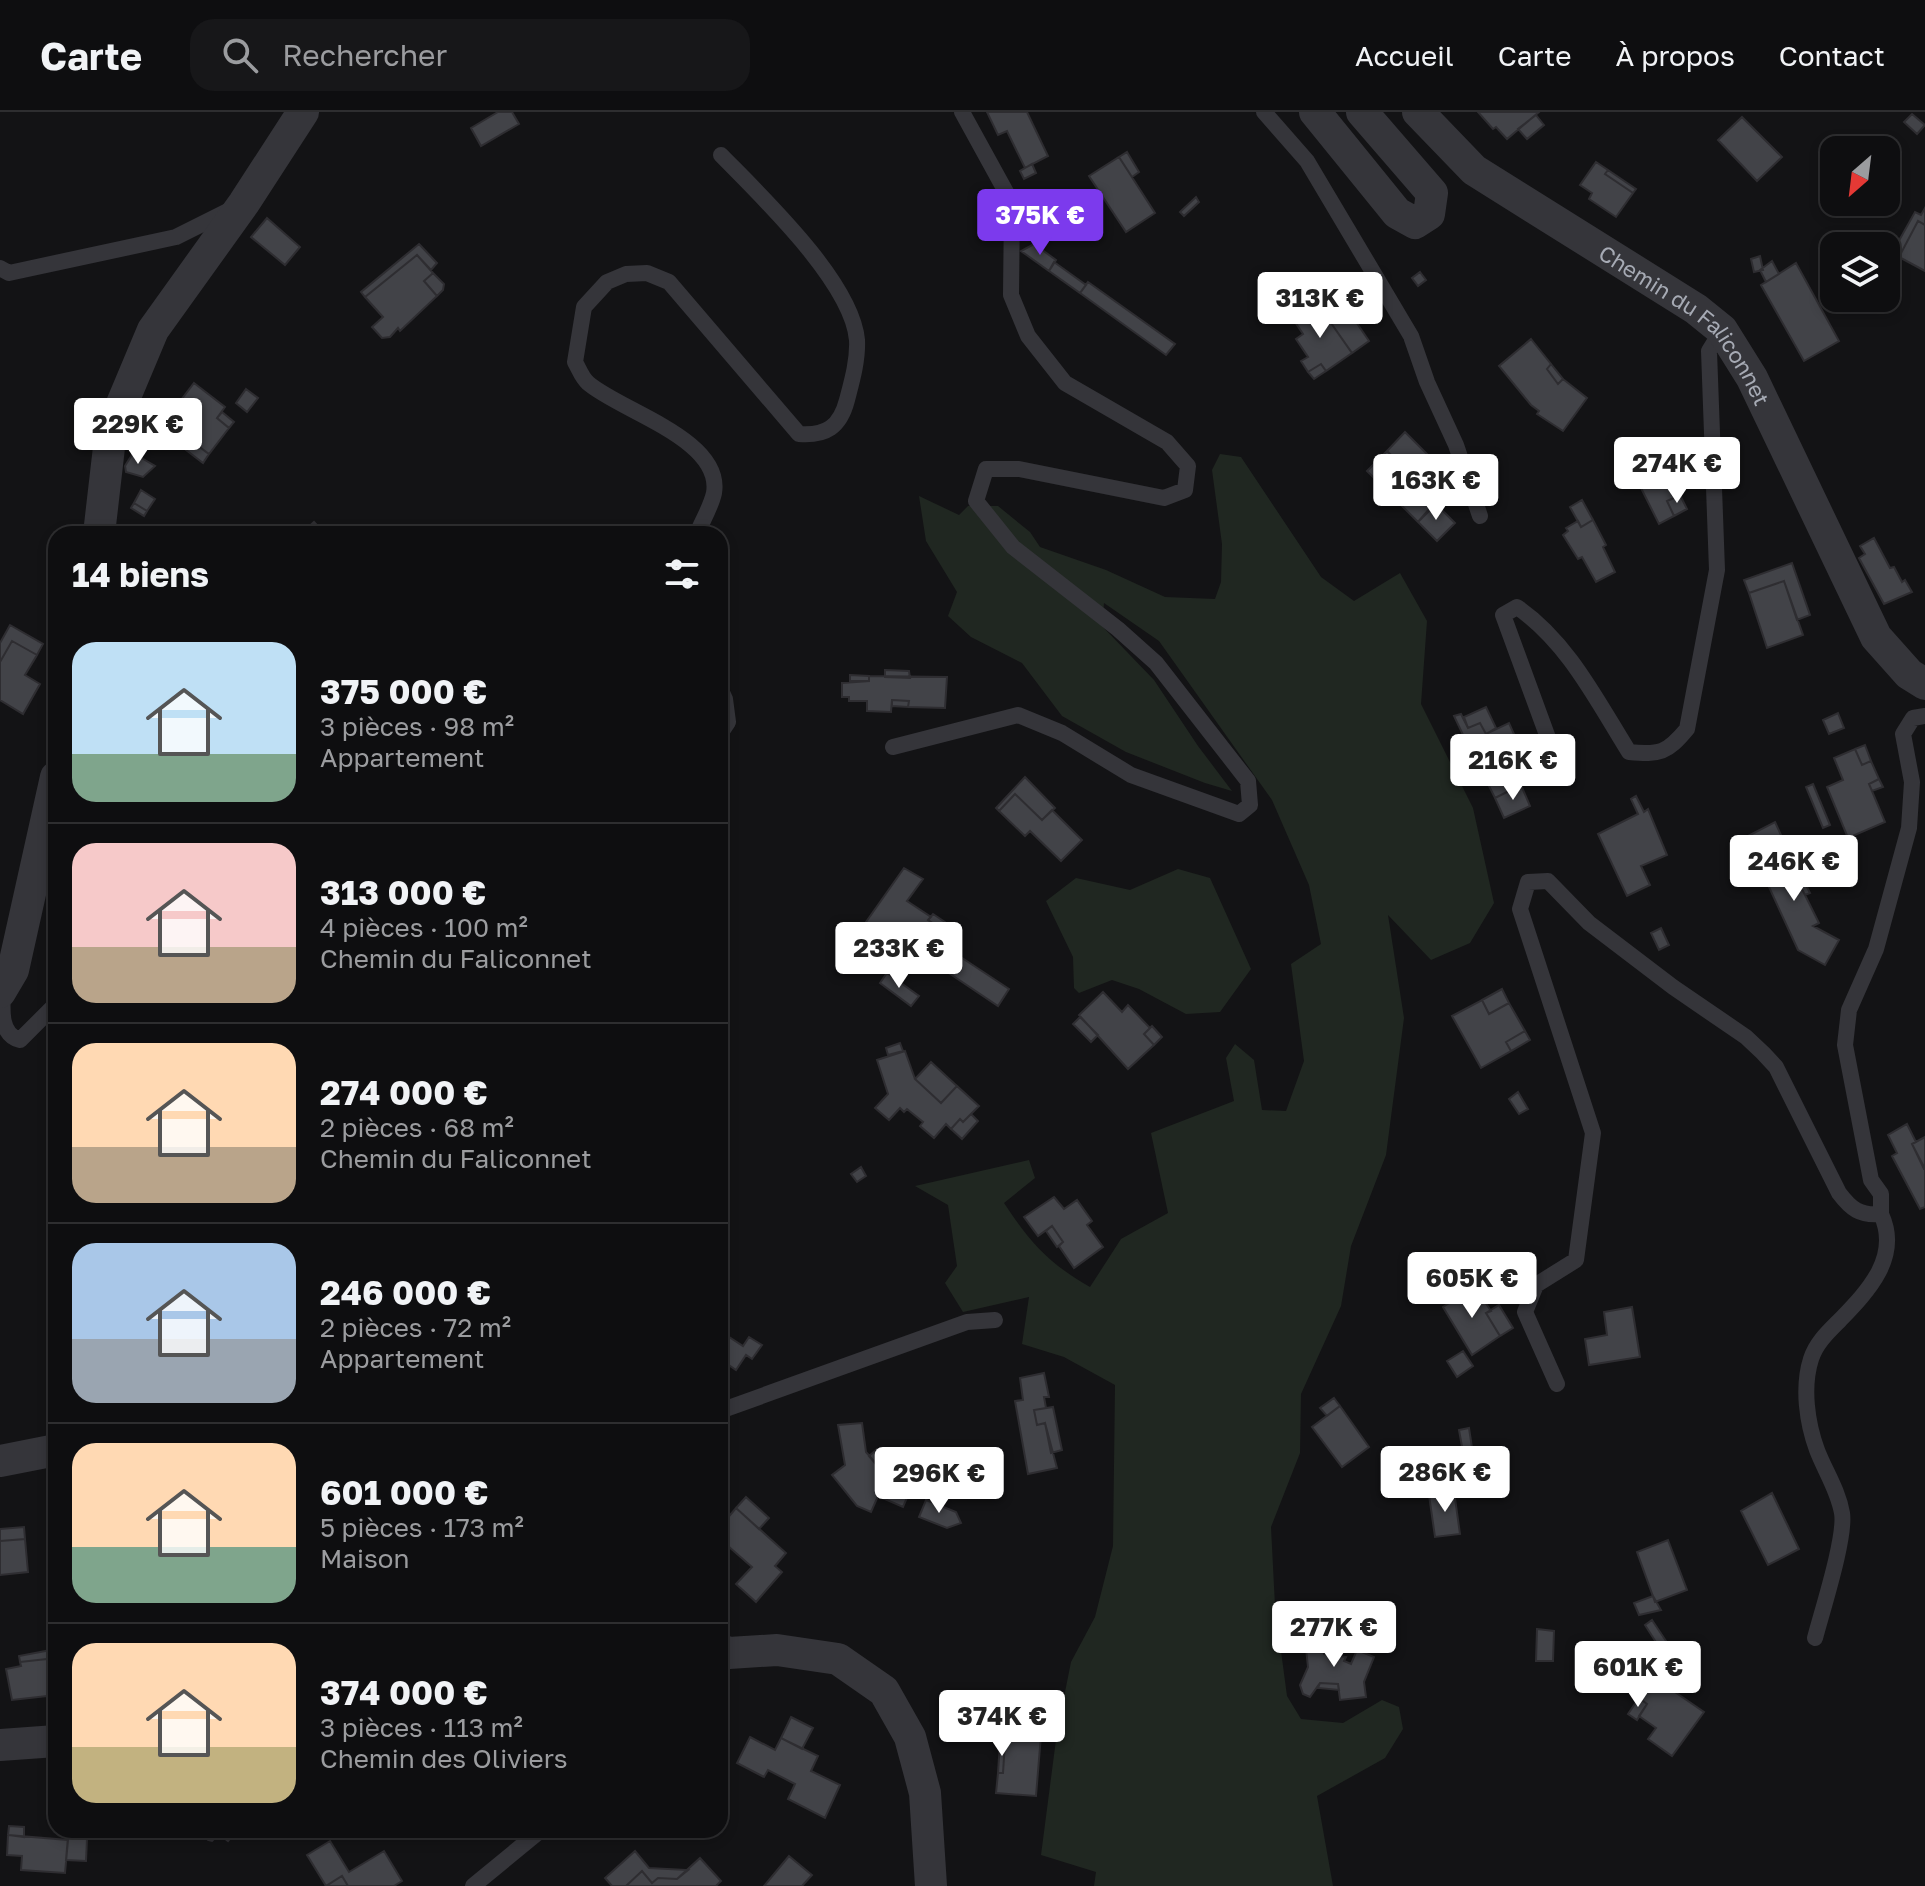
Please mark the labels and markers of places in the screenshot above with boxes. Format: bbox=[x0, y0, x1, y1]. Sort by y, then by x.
pin: 375K € bbox=[975, 189, 1105, 257]
pin: 313K € bbox=[1255, 272, 1385, 340]
pin: 229K € bbox=[73, 398, 203, 466]
pin: 274K € bbox=[1612, 437, 1742, 505]
pin: 163K € bbox=[1371, 454, 1501, 522]
pin: 216K € bbox=[1448, 734, 1578, 802]
pin: 246K € bbox=[1729, 835, 1859, 903]
pin: 233K € bbox=[834, 922, 964, 990]
pin: 605K € bbox=[1407, 1252, 1537, 1320]
pin: 286K € bbox=[1380, 1446, 1510, 1514]
pin: 296K € bbox=[874, 1447, 1004, 1515]
pin: 277K € bbox=[1269, 1601, 1399, 1669]
pin: 601K € bbox=[1573, 1641, 1703, 1709]
pin: 374K € bbox=[937, 1690, 1067, 1758]

